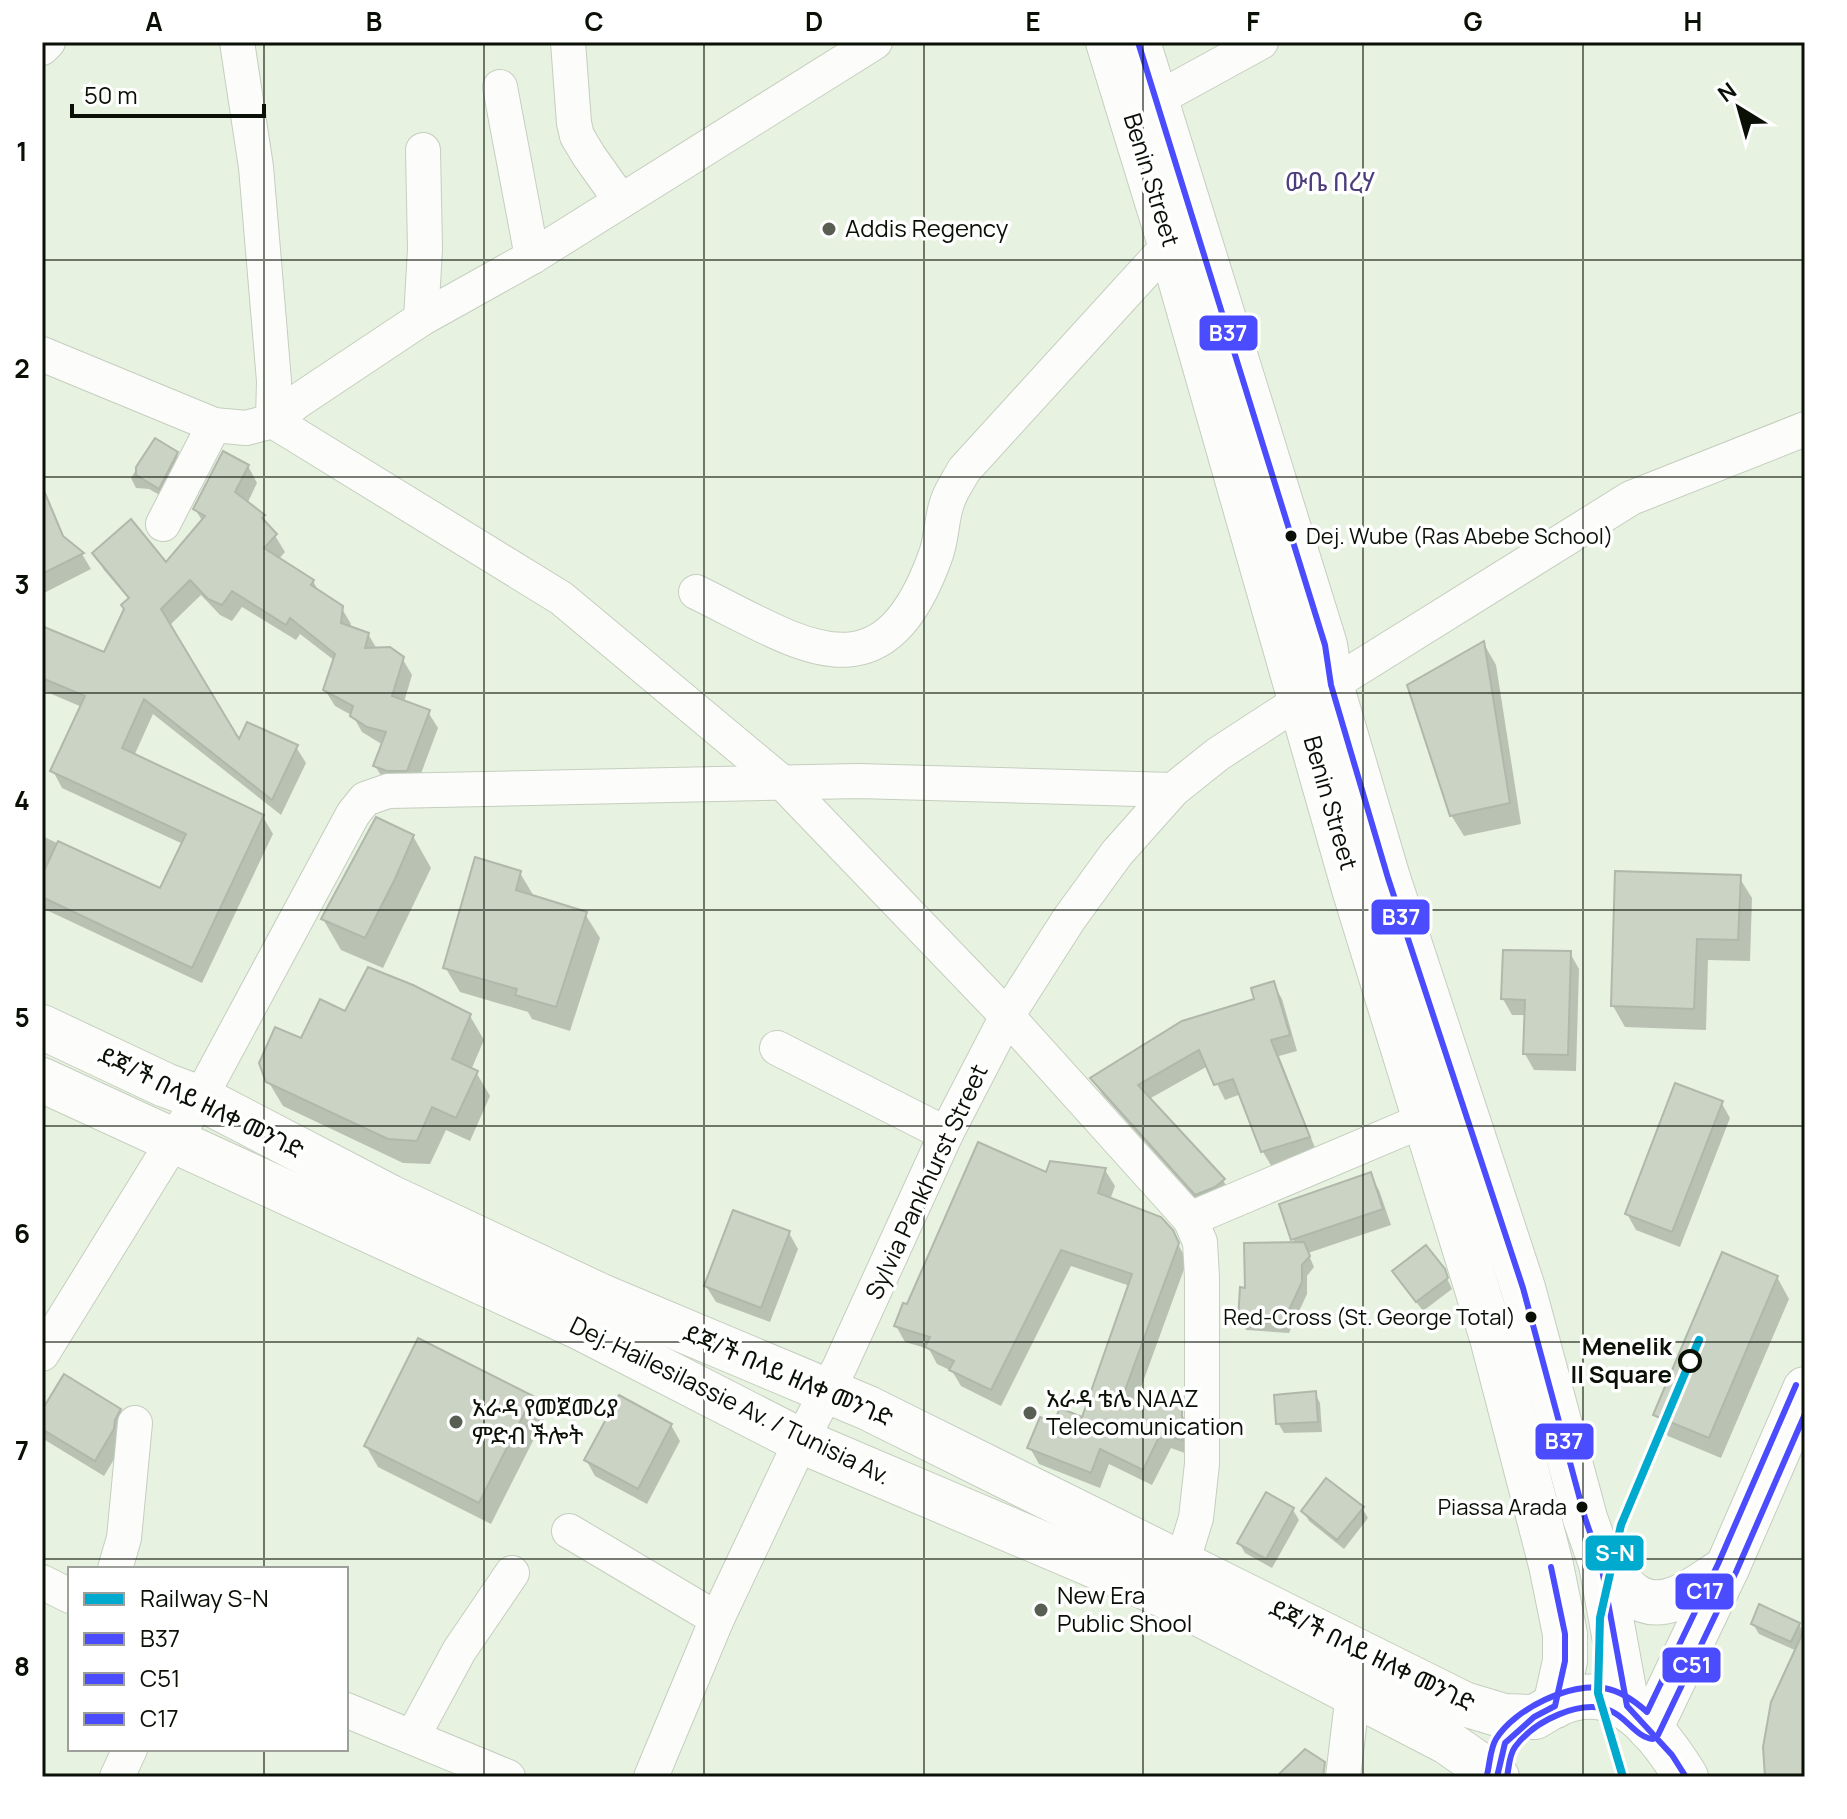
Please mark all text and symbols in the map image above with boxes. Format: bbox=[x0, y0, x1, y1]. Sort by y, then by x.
text: A bbox=[145, 3, 163, 39]
text: B bbox=[366, 3, 382, 39]
text: C bbox=[584, 3, 604, 39]
text: D bbox=[805, 3, 823, 39]
text: E bbox=[1025, 3, 1041, 39]
text: F bbox=[1246, 3, 1260, 39]
text: G bbox=[1463, 3, 1483, 39]
text: H bbox=[1684, 3, 1702, 39]
scale bar bbox=[72, 68, 264, 118]
north arrow bbox=[1699, 68, 1779, 148]
text: N bbox=[1712, 75, 1742, 109]
text: 50 m bbox=[84, 78, 138, 111]
street label: Benin Street bbox=[1117, 109, 1188, 250]
text: 1 bbox=[16, 133, 28, 169]
district label: ውቤ በረሃ bbox=[1285, 163, 1375, 199]
place label: Addis Regency bbox=[845, 211, 1009, 244]
marker: Addis Regency bbox=[820, 220, 838, 238]
line badge: B37 bbox=[1198, 314, 1259, 352]
text: B37 bbox=[1209, 318, 1247, 348]
text: 2 bbox=[14, 350, 30, 386]
place label: Dej. Wube (Ras Abebe School) bbox=[1306, 521, 1613, 551]
marker: Dej. Wube (Ras Abebe School) bbox=[1283, 528, 1299, 544]
text: 3 bbox=[14, 566, 30, 602]
street label: Benin Street bbox=[1297, 732, 1366, 873]
text: 4 bbox=[14, 782, 30, 818]
line badge: B37 bbox=[1370, 898, 1431, 936]
text: B37 bbox=[1382, 902, 1420, 932]
text: 5 bbox=[14, 999, 30, 1035]
street label: ደጃ/ች በላይ ዘለቀ መንገድ bbox=[94, 1038, 310, 1166]
street label: Sylvia Pankhurst Street bbox=[857, 1058, 995, 1305]
text: 6 bbox=[14, 1215, 30, 1251]
place label: Red-Cross (St. George Total) bbox=[1223, 1302, 1516, 1332]
street label: Dej. Hailesilassie Av. / Tunisia Av. bbox=[565, 1308, 896, 1492]
marker: Red-Cross (St. George Total) bbox=[1523, 1309, 1539, 1325]
street label: ደጃ/ች በላይ ዘለቀ መንገድ bbox=[679, 1316, 898, 1434]
place label: Menelik II Square bbox=[1571, 1329, 1673, 1390]
marker: Menelik II Square bbox=[1679, 1350, 1701, 1372]
place label: አራዳ ቴሌ NAAZ Telecomunication bbox=[1046, 1381, 1244, 1442]
place label: አራዳ የመጀመሪያ ምድብ ችሎት bbox=[472, 1390, 618, 1451]
marker: አራዳ ቴሌ NAAZ Telecomunication bbox=[1021, 1404, 1039, 1422]
marker: አራዳ የመጀመሪያ ምድብ ችሎት bbox=[447, 1413, 465, 1431]
line badge: B37 bbox=[1534, 1422, 1595, 1461]
text: B37 bbox=[1545, 1426, 1583, 1456]
text: 7 bbox=[15, 1432, 29, 1468]
place label: Piassa Arada bbox=[1438, 1492, 1567, 1522]
marker: Piassa Arada bbox=[1574, 1499, 1590, 1515]
line badge: S-N bbox=[1584, 1534, 1645, 1572]
text: S-N bbox=[1595, 1538, 1635, 1568]
legend bbox=[68, 1567, 348, 1751]
line badge: C17 bbox=[1674, 1572, 1735, 1611]
text: C17 bbox=[1686, 1576, 1724, 1606]
place label: New Era Public Shool bbox=[1057, 1578, 1192, 1639]
text: Railway S-N bbox=[140, 1581, 269, 1614]
street label: ደጃ/ች በላይ ዘለቀ መንገድ bbox=[1265, 1591, 1481, 1719]
marker: New Era Public Shool bbox=[1032, 1601, 1050, 1619]
text: B37 bbox=[140, 1621, 180, 1654]
line badge: C51 bbox=[1661, 1646, 1722, 1684]
text: 8 bbox=[14, 1648, 30, 1684]
text: C51 bbox=[1673, 1650, 1711, 1680]
text: C51 bbox=[140, 1661, 180, 1694]
text: C17 bbox=[140, 1701, 179, 1734]

